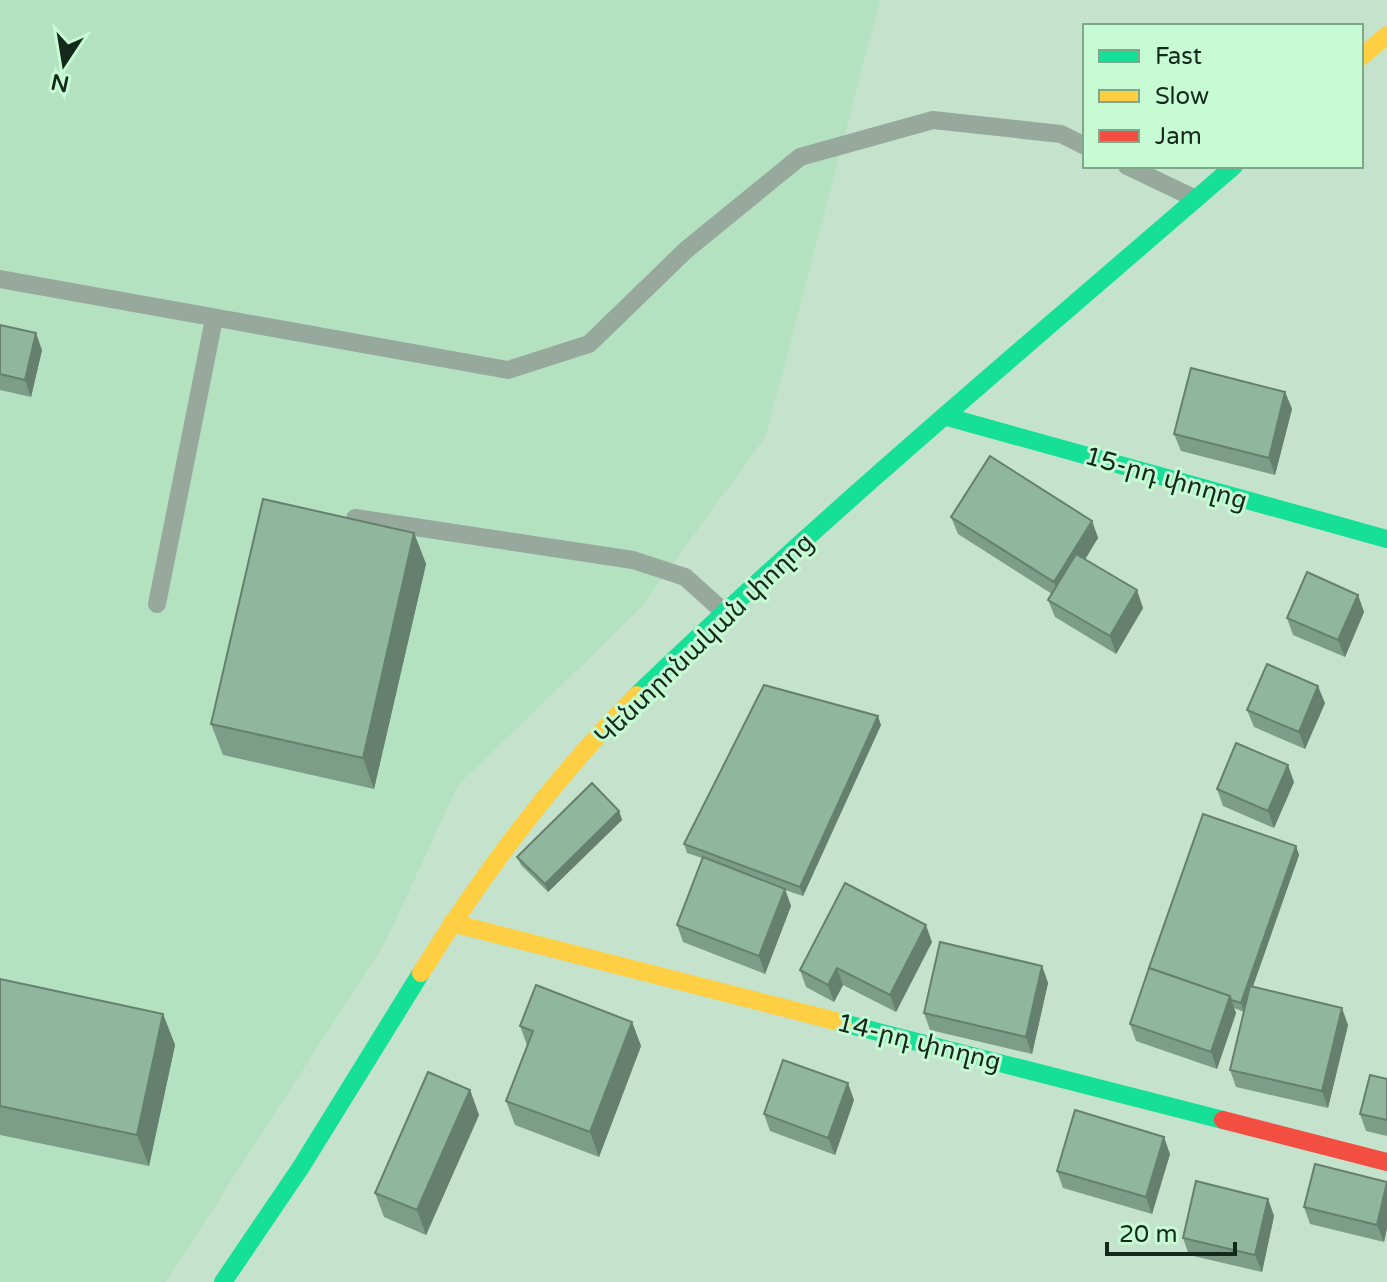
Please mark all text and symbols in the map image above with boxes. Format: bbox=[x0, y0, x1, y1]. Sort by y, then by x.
north arrow bbox=[24, 24, 104, 104]
legend bbox=[1083, 24, 1363, 168]
text: Fast bbox=[1155, 42, 1202, 71]
text: N bbox=[49, 68, 71, 97]
text: Slow bbox=[1155, 82, 1209, 111]
text: Jam bbox=[1155, 122, 1202, 151]
street label: 15-րդ փողոց bbox=[1081, 440, 1251, 516]
street label: Կենտրոնական փողոց bbox=[588, 526, 820, 752]
street label: 14-րդ փողոց bbox=[834, 1007, 1004, 1077]
scale bar bbox=[1107, 1206, 1235, 1256]
text: 20 m bbox=[1119, 1220, 1177, 1249]

